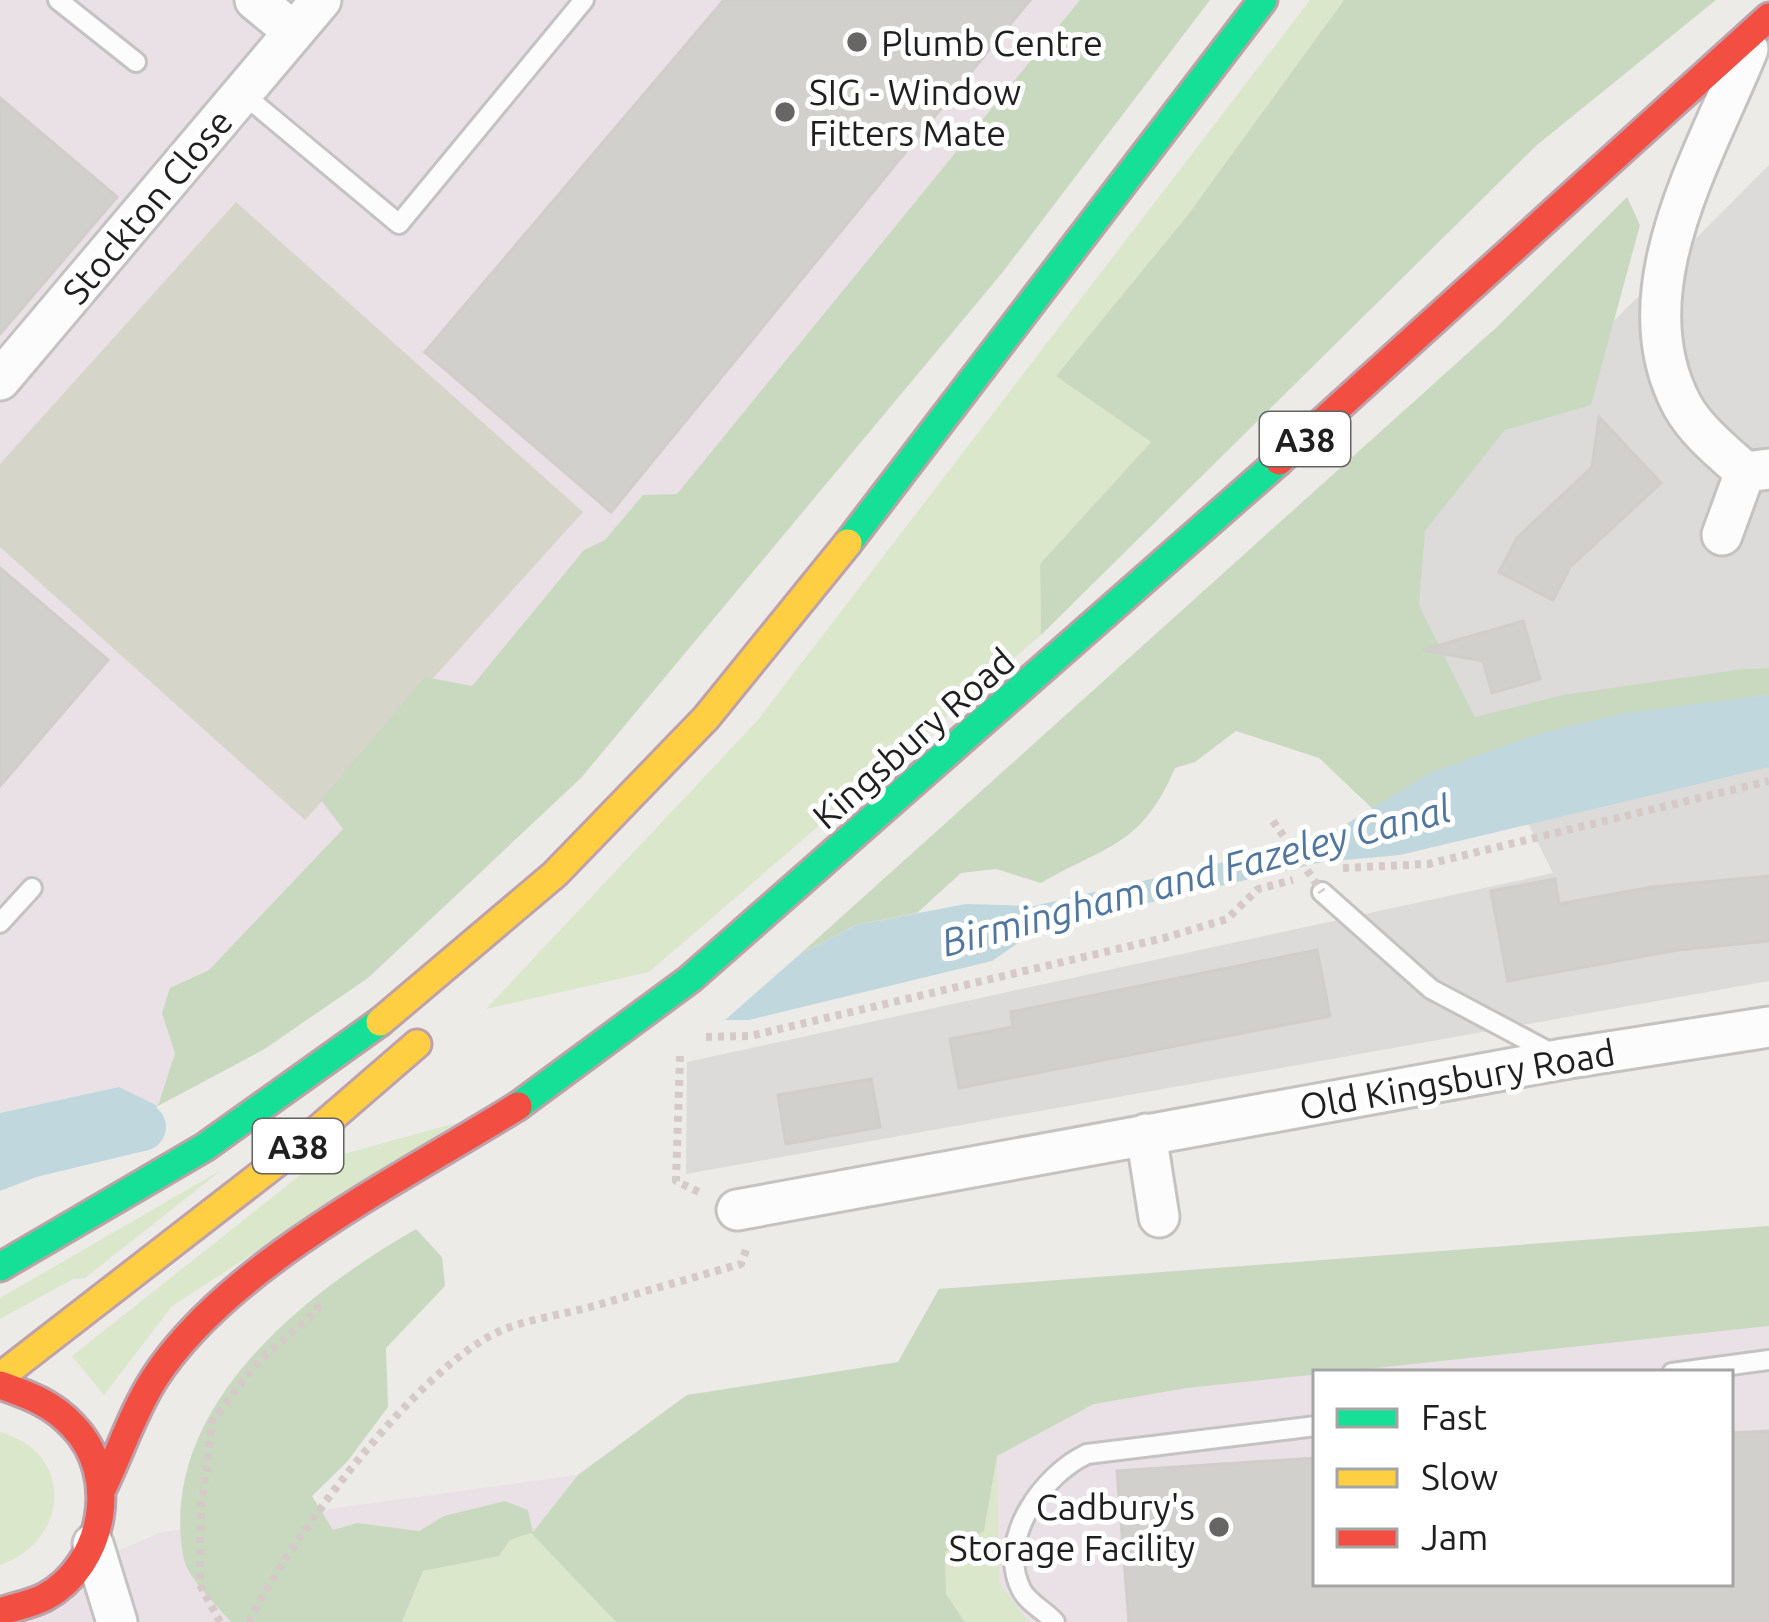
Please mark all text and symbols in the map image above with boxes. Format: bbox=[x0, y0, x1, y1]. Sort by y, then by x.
place label: Plumb Centre bbox=[881, 22, 1103, 63]
marker: Plumb Centre bbox=[844, 29, 870, 55]
place label: SIG - Window Fitters Mate bbox=[809, 71, 1021, 153]
marker: SIG - Window Fitters Mate bbox=[772, 99, 798, 125]
street label: Stockton Close bbox=[54, 101, 240, 311]
road number: A38 bbox=[1260, 412, 1350, 466]
street label: Kingsbury Road bbox=[804, 640, 1022, 836]
water label: Birmingham and Fazeley Canal bbox=[937, 786, 1455, 964]
street label: Old Kingsbury Road bbox=[1296, 1031, 1618, 1127]
road number: A38 bbox=[253, 1119, 343, 1173]
legend bbox=[1313, 1370, 1733, 1586]
text: Fast bbox=[1421, 1396, 1487, 1437]
text: Slow bbox=[1421, 1456, 1498, 1497]
place label: Cadbury's Storage Facility bbox=[949, 1486, 1195, 1568]
marker: Cadbury's Storage Facility bbox=[1206, 1514, 1232, 1540]
text: Jam bbox=[1421, 1516, 1488, 1557]

